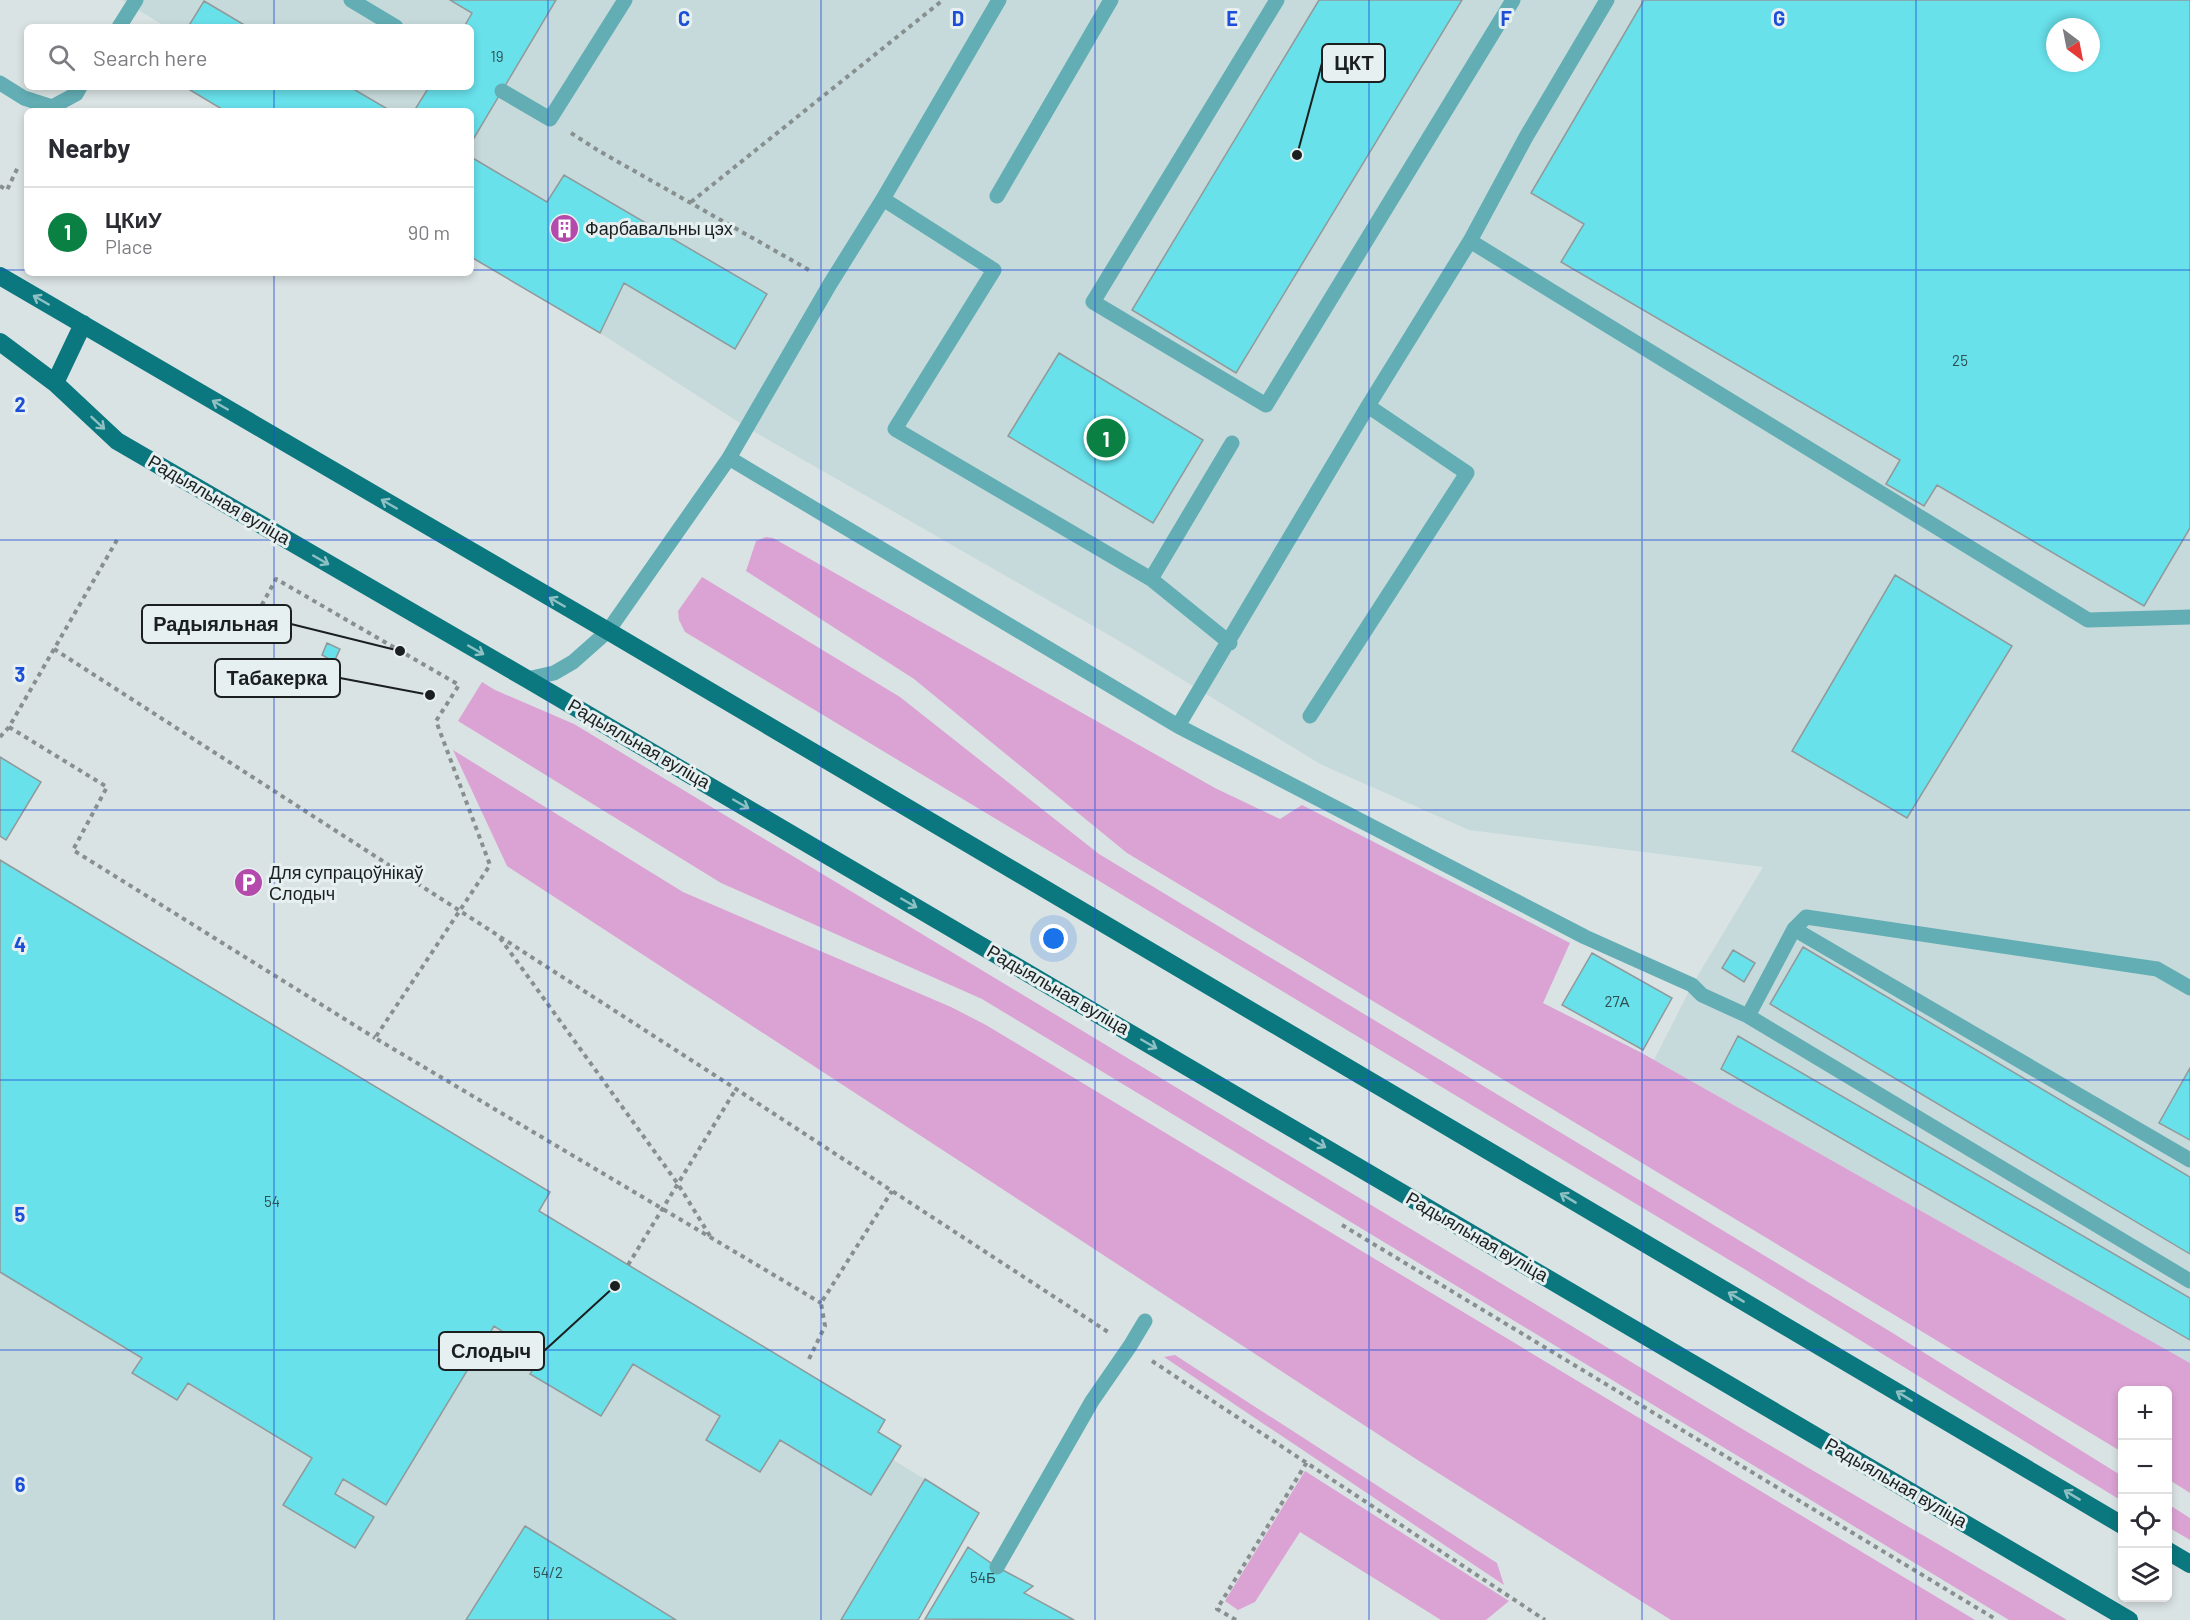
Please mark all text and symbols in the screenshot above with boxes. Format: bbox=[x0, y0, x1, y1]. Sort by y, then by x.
text: C bbox=[678, 6, 690, 30]
text: D bbox=[952, 6, 964, 30]
text: E bbox=[1226, 6, 1238, 30]
text: F bbox=[1500, 6, 1512, 30]
text: G bbox=[1773, 6, 1785, 30]
north arrow bbox=[2046, 18, 2100, 72]
search box bbox=[24, 24, 474, 90]
icon: search bbox=[45, 41, 78, 74]
text: Search here bbox=[93, 44, 207, 70]
callout: ЦКТ bbox=[1322, 44, 1385, 82]
house number: 19 bbox=[490, 47, 504, 65]
text: ЦКТ bbox=[1334, 50, 1374, 74]
text: Nearby bbox=[48, 132, 130, 163]
text: ЦКиУ bbox=[105, 206, 162, 232]
building icon: Фарбавальны цэх bbox=[548, 213, 580, 245]
place label: Фарбавальны цэх bbox=[585, 217, 733, 239]
text: 1 bbox=[64, 220, 71, 244]
text: 90 m bbox=[408, 220, 450, 244]
text: Place bbox=[105, 234, 153, 258]
one-way arrow bbox=[33, 294, 50, 306]
house number: 25 bbox=[1952, 351, 1968, 369]
text: 2 bbox=[14, 392, 26, 416]
one-way arrow bbox=[212, 399, 229, 411]
one-way arrow bbox=[90, 416, 105, 430]
pin: 1 bbox=[1086, 416, 1126, 460]
street label: Радыяльная вуліца bbox=[145, 450, 295, 549]
one-way arrow bbox=[381, 497, 398, 509]
one-way arrow bbox=[312, 554, 329, 566]
one-way arrow bbox=[549, 596, 566, 608]
callout: Радыяльная bbox=[142, 605, 291, 643]
text: Радыяльная bbox=[153, 611, 279, 635]
one-way arrow bbox=[467, 644, 484, 656]
callout: Табакерка bbox=[215, 659, 340, 697]
text: 3 bbox=[15, 662, 25, 686]
text: Табакерка bbox=[227, 665, 328, 689]
street label: Радыяльная вуліца bbox=[565, 694, 715, 793]
one-way arrow bbox=[732, 798, 749, 810]
place label: Для супрацоўнікаў Слодыч bbox=[269, 861, 423, 904]
parking icon: Для супрацоўнікаў Слодыч bbox=[232, 867, 264, 899]
one-way arrow bbox=[900, 897, 917, 909]
your location bbox=[1039, 924, 1068, 953]
text: 4 bbox=[14, 932, 26, 956]
street label: Радыяльная вуліца bbox=[984, 940, 1134, 1039]
house number: 27А bbox=[1604, 992, 1630, 1010]
one-way arrow bbox=[1140, 1038, 1157, 1050]
one-way arrow bbox=[1308, 1138, 1326, 1149]
street label: Радыяльная вуліца bbox=[1403, 1187, 1553, 1286]
one-way arrow bbox=[1560, 1191, 1577, 1203]
house number: 54 bbox=[264, 1192, 280, 1210]
text: 5 bbox=[15, 1202, 26, 1226]
one-way arrow bbox=[1728, 1290, 1745, 1302]
callout: Слодыч bbox=[439, 1332, 544, 1370]
text: Слодыч bbox=[451, 1338, 531, 1362]
map controls bbox=[2118, 1386, 2172, 1602]
button: + bbox=[2118, 1386, 2172, 1440]
one-way arrow bbox=[1896, 1389, 1913, 1401]
street label: Радыяльная вуліца bbox=[1822, 1433, 1972, 1532]
button: − bbox=[2118, 1440, 2172, 1494]
text: 6 bbox=[15, 1472, 26, 1496]
one-way arrow bbox=[2064, 1488, 2081, 1500]
button: locate bbox=[2118, 1494, 2172, 1548]
button: layers bbox=[2118, 1548, 2172, 1602]
house number: 54/2 bbox=[533, 1563, 563, 1581]
house number: 54Б bbox=[970, 1568, 996, 1586]

